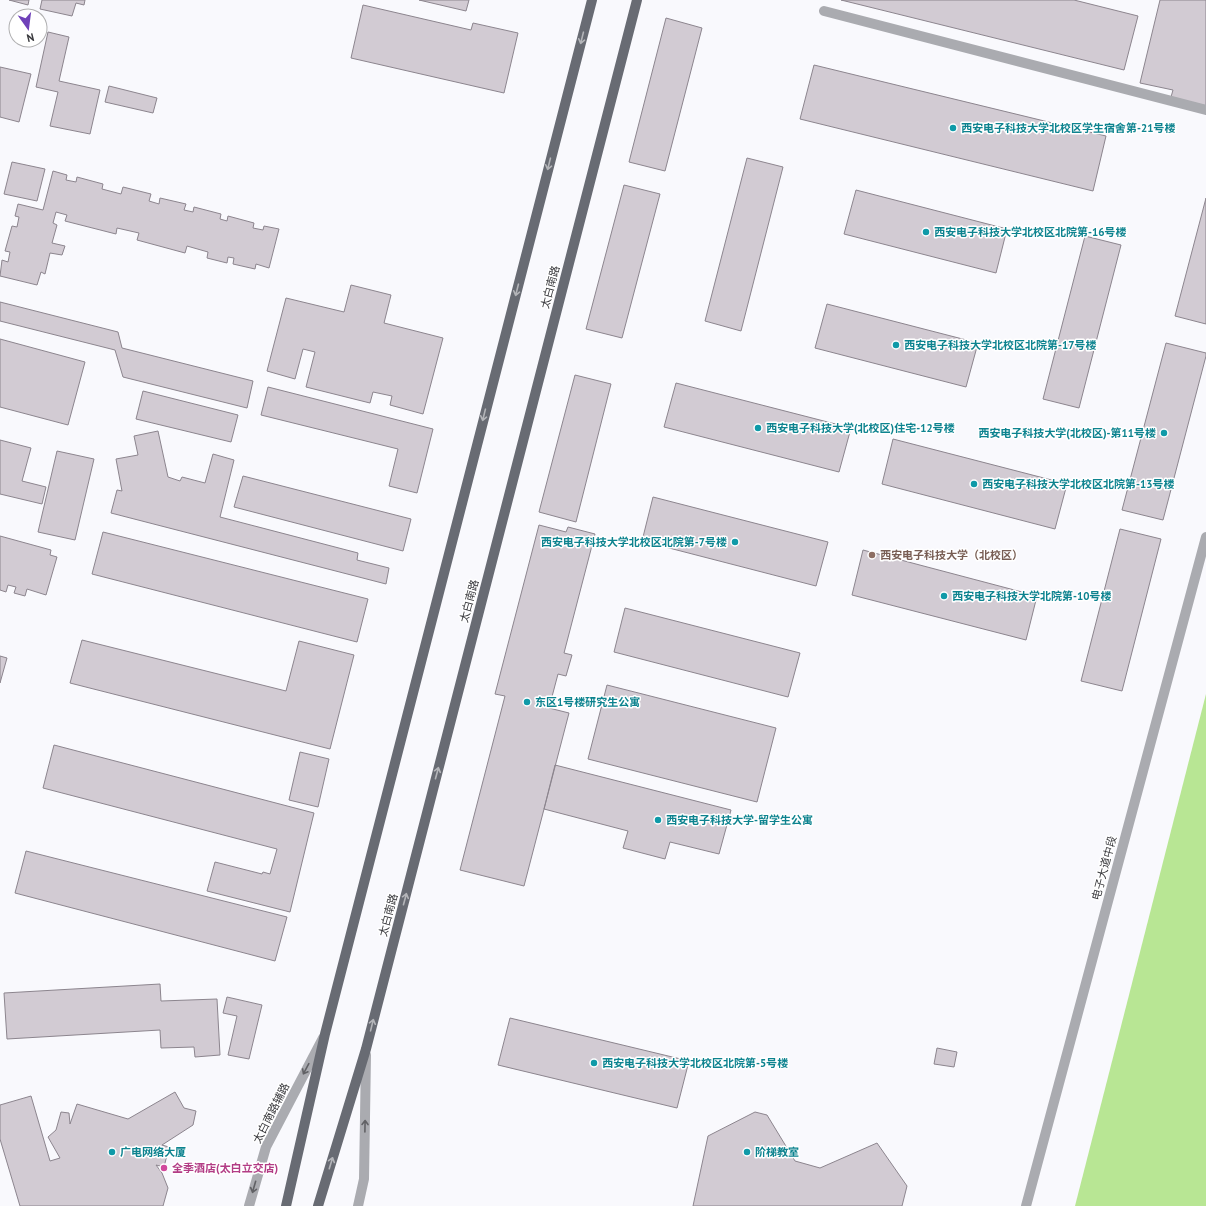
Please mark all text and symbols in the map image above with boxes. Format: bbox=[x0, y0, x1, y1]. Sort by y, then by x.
north arrow bbox=[8, 8, 48, 48]
text: N bbox=[25, 30, 36, 45]
one-way arrow bbox=[578, 31, 585, 44]
place label: 西安电子科技大学北校区学生宿舍第-21号楼 bbox=[961, 121, 1175, 135]
marker: 西安电子科技大学北校区学生宿舍第-21号楼 bbox=[948, 123, 958, 133]
one-way arrow bbox=[545, 157, 553, 170]
place label: 西安电子科技大学北校区北院第-16号楼 bbox=[934, 225, 1126, 239]
marker: 西安电子科技大学北校区北院第-16号楼 bbox=[921, 227, 931, 237]
street label: 太白南路 bbox=[538, 264, 562, 310]
one-way arrow bbox=[513, 283, 520, 296]
place label: 西安电子科技大学北校区北院第-17号楼 bbox=[904, 338, 1096, 352]
marker: 西安电子科技大学北校区北院第-17号楼 bbox=[891, 340, 901, 350]
one-way arrow bbox=[480, 409, 488, 422]
place label: 西安电子科技大学(北校区)住宅-12号楼 bbox=[766, 421, 955, 435]
marker: 西安电子科技大学(北校区)住宅-12号楼 bbox=[753, 423, 763, 433]
place label: 西安电子科技大学(北校区)-第11号楼 bbox=[978, 426, 1156, 440]
marker: 西安电子科技大学(北校区)-第11号楼 bbox=[1159, 428, 1169, 438]
place label: 西安电子科技大学北校区北院第-13号楼 bbox=[982, 477, 1174, 491]
marker: 西安电子科技大学北校区北院第-13号楼 bbox=[969, 479, 979, 489]
place label: 西安电子科技大学北校区北院第-7号楼 bbox=[541, 535, 727, 549]
marker: 西安电子科技大学北校区北院第-7号楼 bbox=[730, 537, 740, 547]
place label: 西安电子科技大学（北校区） bbox=[880, 548, 1023, 562]
marker: 西安电子科技大学（北校区） bbox=[867, 550, 877, 560]
street label: 太白南路 bbox=[457, 578, 481, 624]
place label: 西安电子科技大学北院第-10号楼 bbox=[952, 589, 1111, 603]
marker: 西安电子科技大学北院第-10号楼 bbox=[939, 591, 949, 601]
place label: 东区1号楼研究生公寓 bbox=[535, 695, 640, 709]
marker: 东区1号楼研究生公寓 bbox=[522, 697, 532, 707]
one-way arrow bbox=[434, 767, 441, 780]
place label: 西安电子科技大学-留学生公寓 bbox=[666, 813, 813, 827]
marker: 西安电子科技大学-留学生公寓 bbox=[653, 815, 663, 825]
street label: 电子大道中段 bbox=[1089, 834, 1119, 902]
street label: 太白南路 bbox=[376, 892, 400, 938]
one-way arrow bbox=[401, 893, 409, 906]
one-way arrow bbox=[369, 1019, 376, 1032]
place label: 西安电子科技大学北校区北院第-5号楼 bbox=[602, 1056, 788, 1070]
marker: 西安电子科技大学北校区北院第-5号楼 bbox=[589, 1058, 599, 1068]
one-way arrow bbox=[302, 1063, 310, 1075]
street label: 太白南路辅路 bbox=[250, 1080, 292, 1146]
one-way arrow bbox=[361, 1120, 369, 1133]
place label: 广电网络大厦 bbox=[120, 1145, 186, 1159]
place label: 阶梯教室 bbox=[755, 1145, 799, 1159]
marker: 广电网络大厦 bbox=[107, 1147, 117, 1157]
marker: 阶梯教室 bbox=[742, 1147, 752, 1157]
one-way arrow bbox=[328, 1157, 335, 1170]
place label: 全季酒店(太白立交店) bbox=[172, 1161, 278, 1175]
marker: 全季酒店(太白立交店) bbox=[159, 1163, 169, 1173]
one-way arrow bbox=[250, 1180, 257, 1193]

